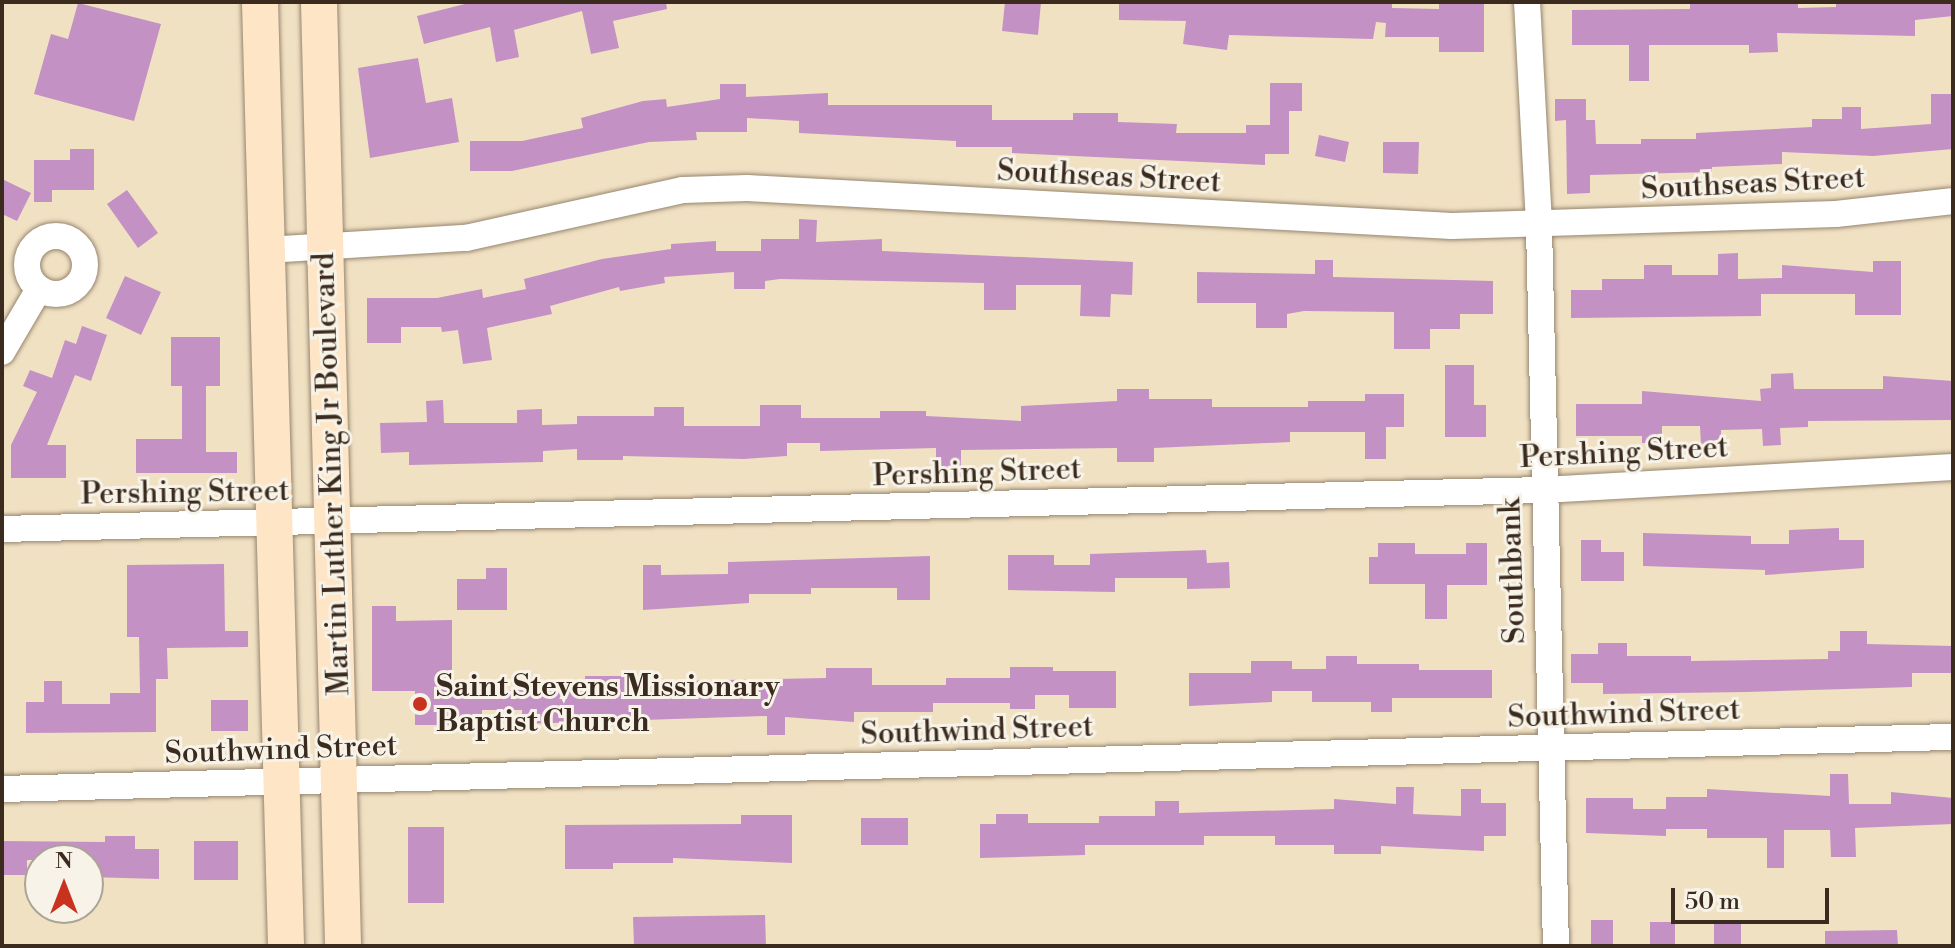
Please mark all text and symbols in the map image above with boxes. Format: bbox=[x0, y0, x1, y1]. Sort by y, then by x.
street label: Southseas Street bbox=[996, 153, 1222, 201]
street label: Southseas Street bbox=[1640, 160, 1866, 208]
street label: Martin Luther King Jr Boulevard bbox=[306, 252, 358, 696]
street label: Pershing Street bbox=[1519, 430, 1729, 476]
street label: Pershing Street bbox=[872, 451, 1082, 495]
street label: Pershing Street bbox=[80, 473, 290, 513]
street label: Southbank bbox=[1492, 497, 1534, 645]
place label: Saint Stevens Missionary Baptist Church bbox=[436, 669, 780, 740]
street label: Southwind Street bbox=[1507, 692, 1741, 736]
marker: Saint Stevens Missionary Baptist Church bbox=[411, 695, 429, 713]
street label: Southwind Street bbox=[860, 709, 1094, 753]
street label: Southwind Street bbox=[164, 728, 398, 772]
north arrow bbox=[24, 844, 104, 924]
text: N bbox=[55, 848, 73, 875]
scale bar bbox=[1675, 872, 1833, 922]
text: 50 m bbox=[1685, 887, 1740, 917]

